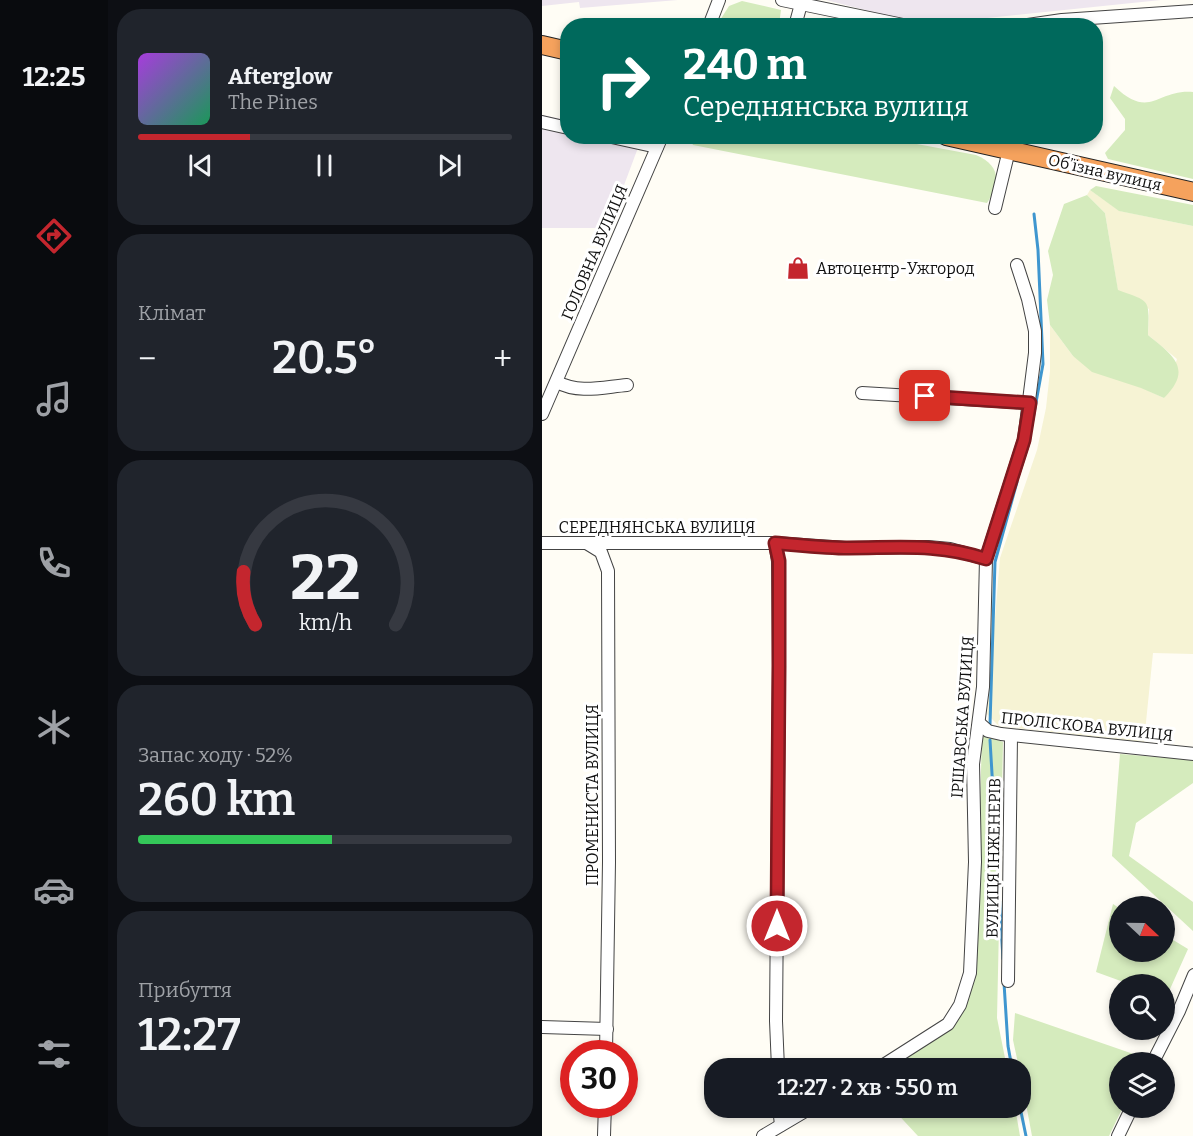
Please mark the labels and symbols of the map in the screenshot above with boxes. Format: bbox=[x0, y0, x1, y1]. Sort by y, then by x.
street label: Обʼїзна вулиця bbox=[1046, 150, 1164, 195]
street label: ГОЛОВНА ВУЛИЦЯ bbox=[557, 182, 632, 323]
shop icon: Автоцентр-Ужгород bbox=[785, 255, 811, 281]
place label: Автоцентр-Ужгород bbox=[816, 259, 975, 278]
pin bbox=[899, 370, 950, 421]
street label: СЕРЕДНЯНСЬКА ВУЛИЦЯ bbox=[559, 518, 755, 537]
street label: ІРШАВСЬКА ВУЛИЦЯ bbox=[947, 635, 978, 799]
street label: ПРОМЕНИСТА ВУЛИЦЯ bbox=[583, 704, 602, 886]
street label: ПРОЛІСКОВА ВУЛИЦЯ bbox=[1000, 708, 1174, 745]
street label: ВУЛИЦЯ ІНЖЕНЕРІВ bbox=[983, 778, 1004, 938]
position arrow bbox=[745, 894, 809, 958]
north arrow bbox=[1109, 896, 1175, 962]
speed limit sign: 30 bbox=[560, 1040, 638, 1118]

